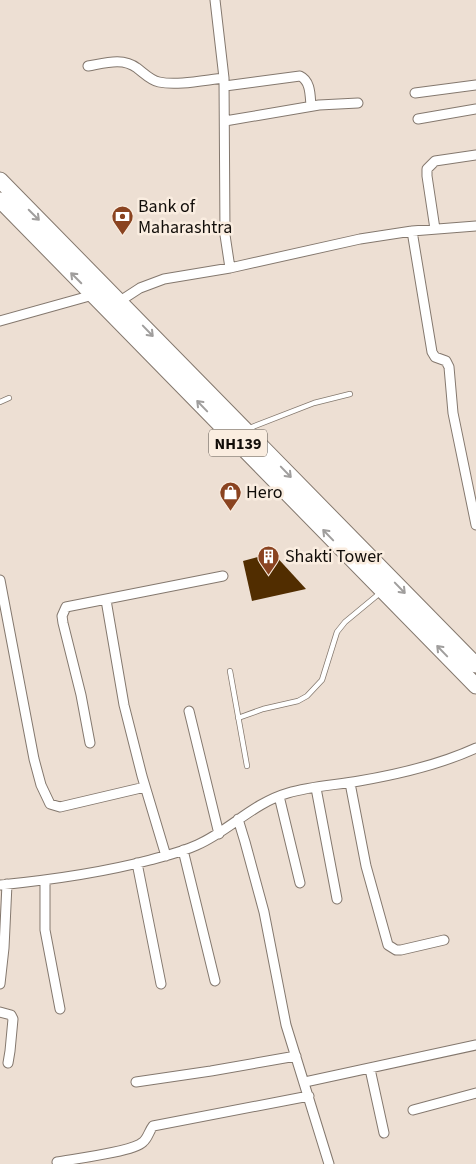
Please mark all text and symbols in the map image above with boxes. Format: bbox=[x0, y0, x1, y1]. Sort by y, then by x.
place label: Bank of Maharashtra bbox=[138, 194, 232, 240]
bank icon: Bank of Maharashtra bbox=[110, 204, 134, 235]
one-way arrow bbox=[28, 209, 40, 221]
one-way arrow bbox=[70, 271, 82, 284]
one-way arrow bbox=[142, 324, 154, 337]
one-way arrow bbox=[196, 400, 209, 412]
road number: NH139 bbox=[209, 429, 267, 456]
one-way arrow bbox=[280, 466, 292, 478]
shop icon: Hero bbox=[218, 480, 242, 511]
place label: Hero bbox=[246, 480, 283, 505]
one-way arrow bbox=[323, 529, 335, 541]
building icon: Shakti Tower bbox=[257, 544, 281, 575]
place label: Shakti Tower bbox=[285, 544, 383, 569]
one-way arrow bbox=[394, 582, 406, 594]
one-way arrow bbox=[436, 645, 448, 657]

